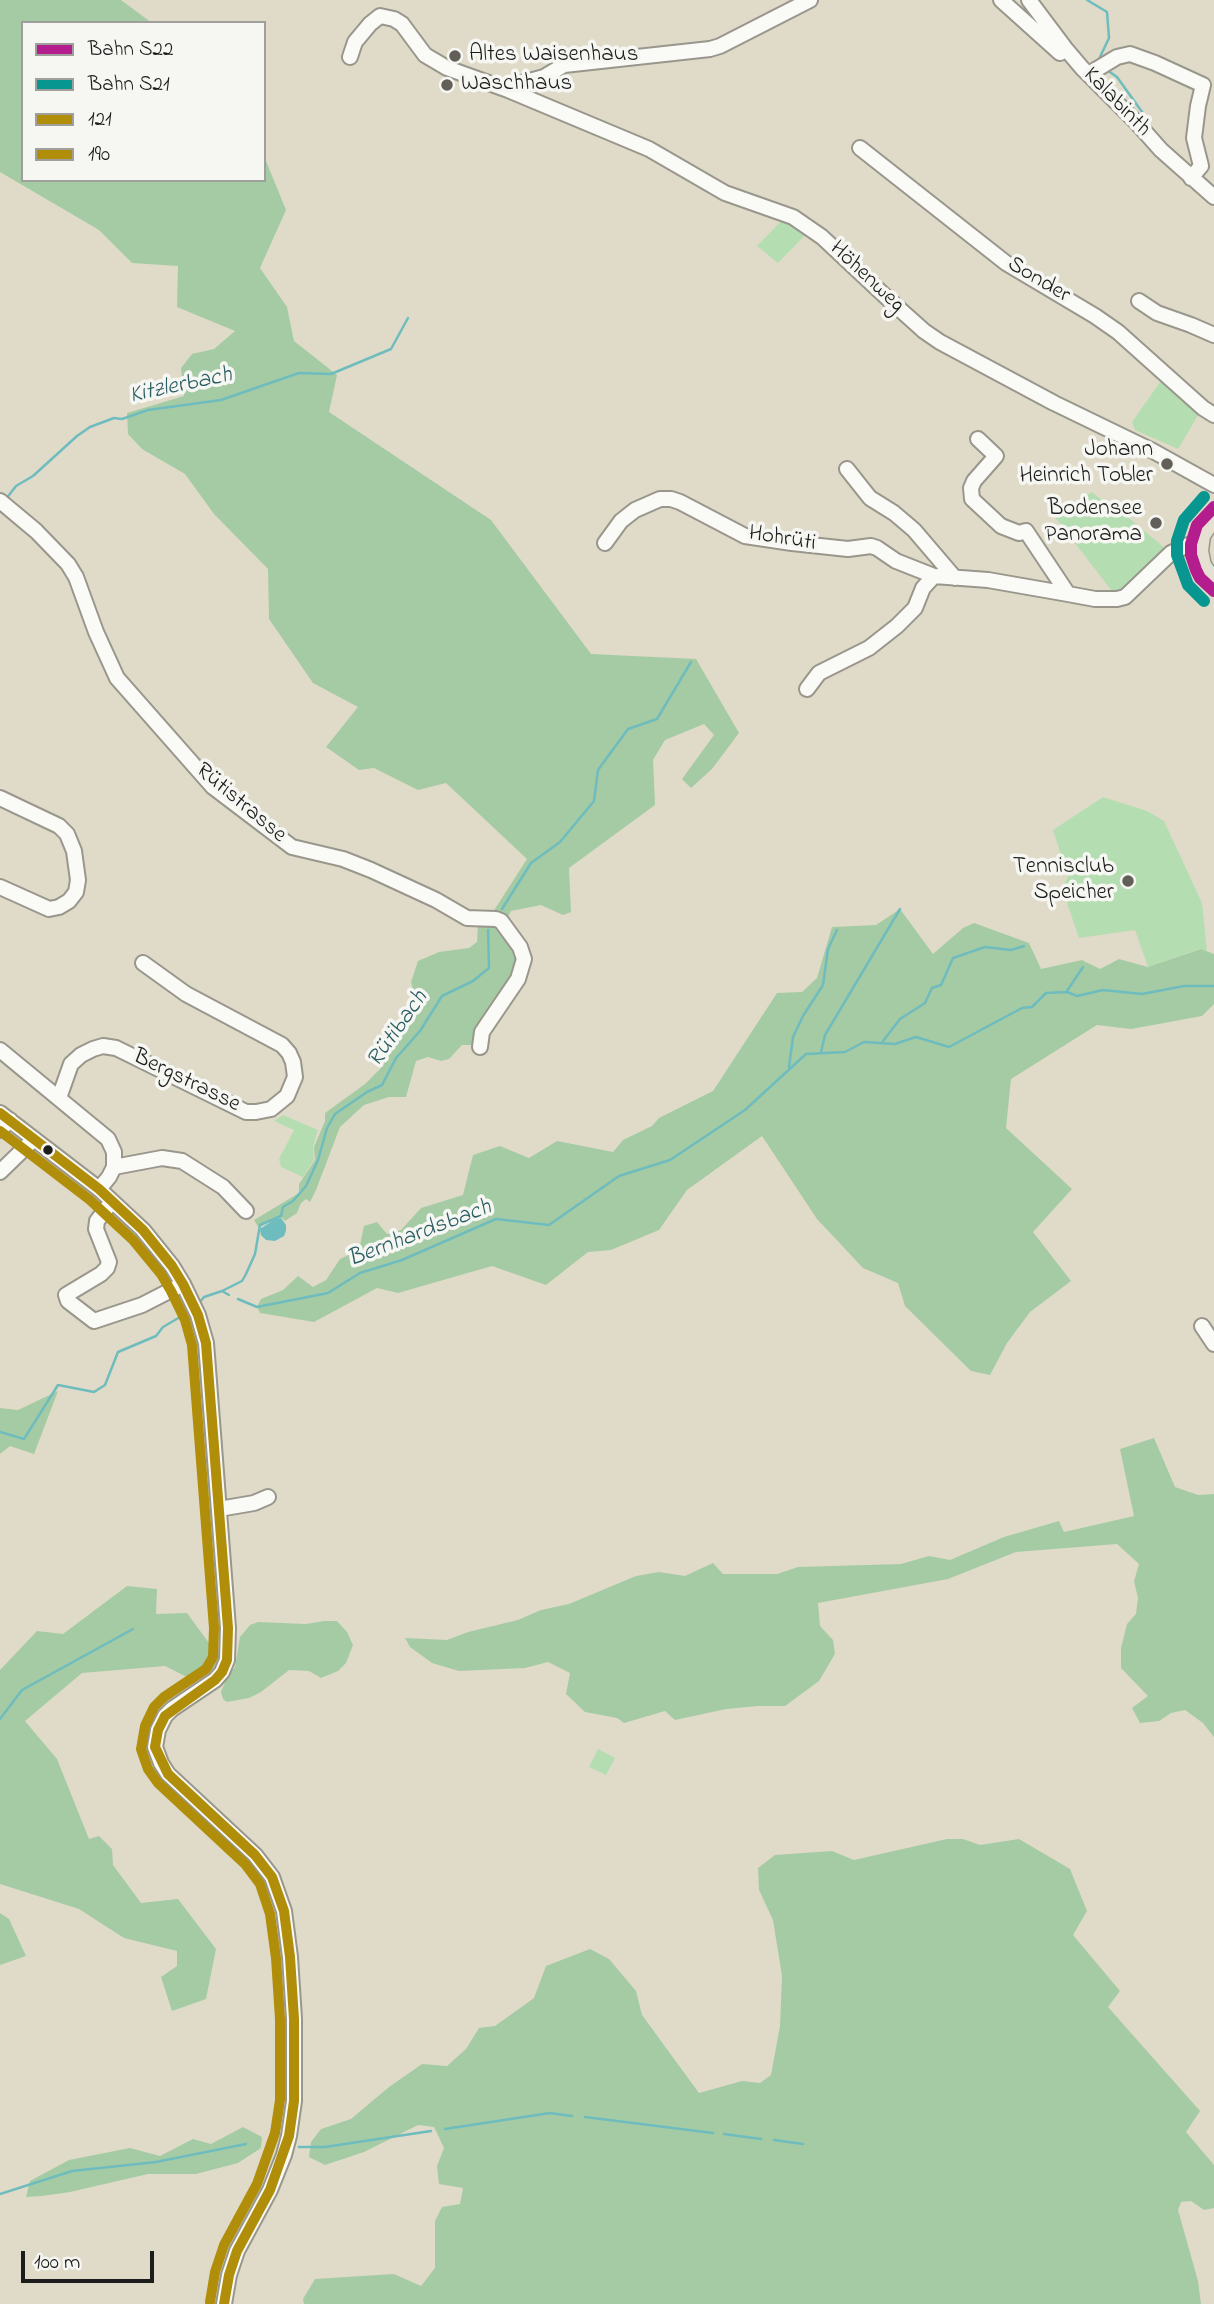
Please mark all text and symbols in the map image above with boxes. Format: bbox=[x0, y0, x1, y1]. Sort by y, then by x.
legend bbox=[21, 21, 266, 182]
text: Bahn S22 bbox=[88, 35, 173, 65]
place label: Altes Waisenhaus bbox=[469, 42, 638, 70]
marker: Altes Waisenhaus bbox=[447, 48, 463, 64]
street label: Kalabinth bbox=[1076, 62, 1156, 144]
text: Bahn S21 bbox=[88, 70, 170, 100]
place label: Waschhaus bbox=[461, 71, 572, 99]
marker: Waschhaus bbox=[439, 77, 455, 93]
text: 121 bbox=[88, 105, 112, 135]
text: 190 bbox=[88, 140, 110, 170]
street label: Höhenweg bbox=[823, 236, 909, 320]
street label: Sonder bbox=[1002, 252, 1074, 310]
water label: Kitzlerbach bbox=[127, 362, 235, 412]
place label: Johann Heinrich Tobler bbox=[1019, 437, 1153, 491]
marker: Johann Heinrich Tobler bbox=[1159, 456, 1175, 472]
place label: Bodensee Panorama bbox=[1045, 496, 1142, 550]
marker: Bodensee Panorama bbox=[1148, 515, 1164, 531]
street label: Hohrüti bbox=[746, 521, 818, 559]
street label: Rütistrasse bbox=[189, 758, 291, 850]
place label: Tennisclub Speicher bbox=[1013, 854, 1114, 908]
marker: Tennisclub Speicher bbox=[1120, 873, 1136, 889]
water label: Rütibach bbox=[362, 986, 436, 1074]
street label: Bergstrasse bbox=[128, 1044, 244, 1120]
unlabelled marker bbox=[41, 1143, 55, 1157]
water label: Bernhardsbach bbox=[344, 1194, 496, 1276]
scale bar bbox=[24, 2238, 158, 2282]
text: 100 m bbox=[34, 2248, 80, 2278]

